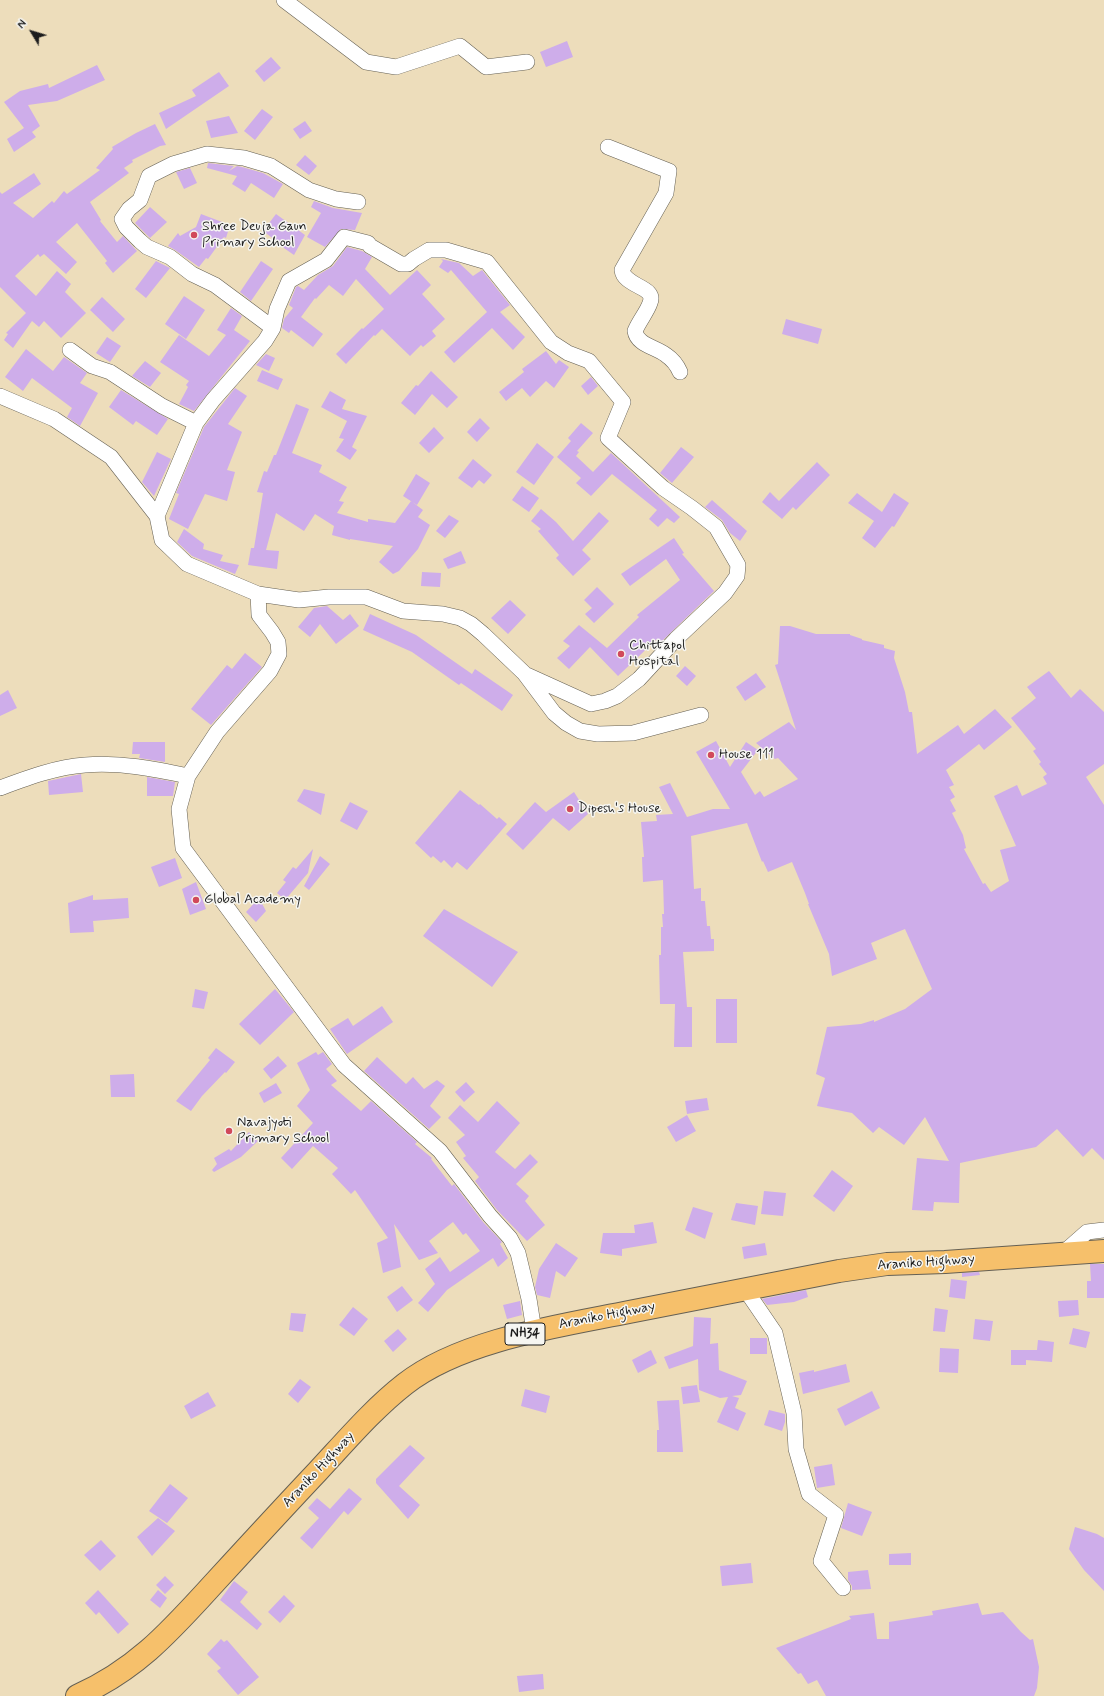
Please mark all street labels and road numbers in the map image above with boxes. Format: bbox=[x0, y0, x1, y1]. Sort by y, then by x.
street label: Araniko Highway bbox=[877, 1251, 975, 1275]
street label: Araniko Highway bbox=[557, 1298, 657, 1334]
road number: NH34 bbox=[505, 1323, 545, 1345]
street label: Araniko Highway bbox=[280, 1429, 358, 1511]

